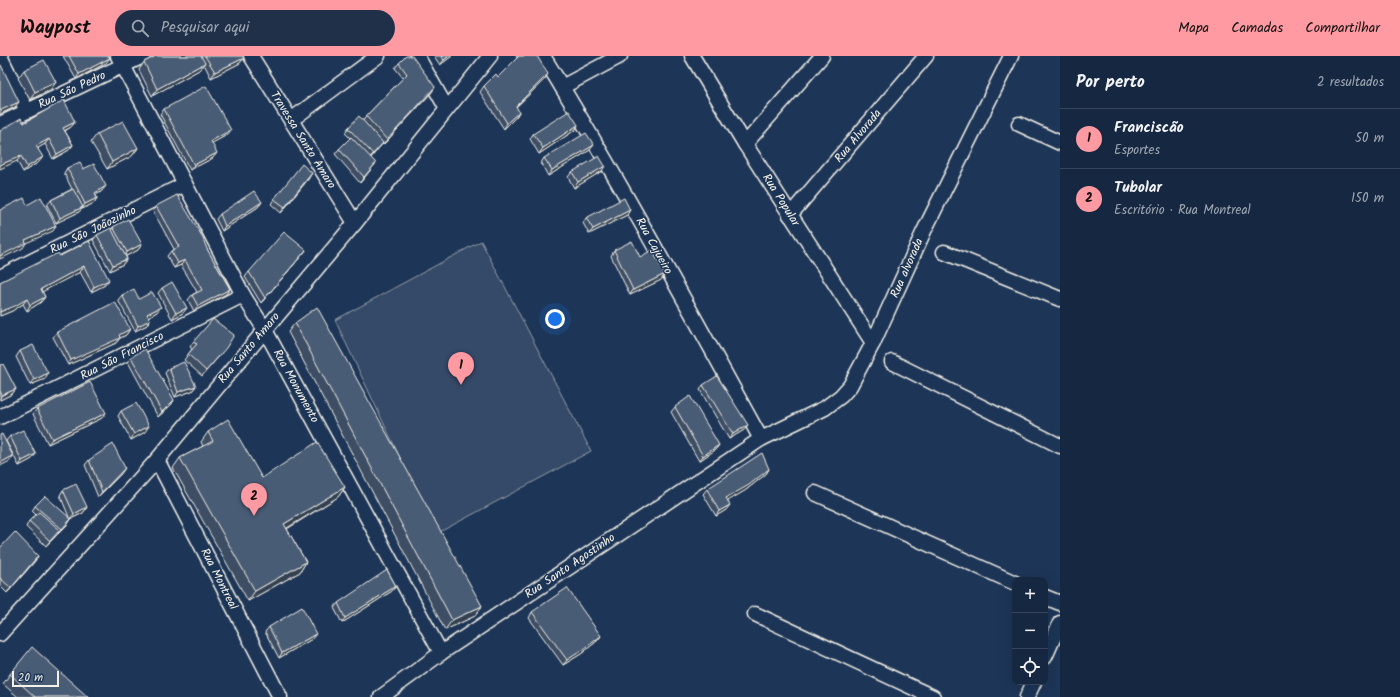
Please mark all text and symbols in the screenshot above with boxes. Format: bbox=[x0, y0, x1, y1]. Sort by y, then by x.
search box bbox=[115, 10, 395, 46]
text: Waypost bbox=[20, 13, 91, 43]
text: Pesquisar aqui bbox=[161, 16, 249, 40]
icon: search bbox=[129, 17, 151, 39]
text: Mapa bbox=[1178, 17, 1209, 39]
text: Camadas bbox=[1231, 17, 1283, 39]
text: Compartilhar bbox=[1305, 17, 1380, 39]
street label: Rua São Pedro bbox=[35, 66, 109, 114]
text: Por perto bbox=[1076, 69, 1145, 96]
text: 2 resultados bbox=[1317, 72, 1384, 93]
street label: Travessa Santo Amaro bbox=[265, 87, 341, 193]
street label: Rua Alvorada bbox=[830, 105, 886, 167]
text: Franciscão bbox=[1114, 116, 1184, 140]
text: 1 bbox=[1087, 128, 1091, 149]
text: 50 m bbox=[1355, 128, 1384, 149]
text: Esportes bbox=[1114, 140, 1160, 161]
street label: Rua Popular bbox=[757, 170, 805, 231]
text: Tubolar bbox=[1114, 176, 1162, 200]
text: 2 bbox=[1085, 188, 1093, 209]
text: 150 m bbox=[1351, 188, 1384, 209]
text: Escritório · Rua Montreal bbox=[1114, 200, 1251, 221]
street label: Rua São Joãozinho bbox=[47, 201, 139, 259]
street label: Rua Cajueiro bbox=[631, 214, 677, 278]
street label: Rua alvorada bbox=[885, 235, 929, 301]
street label: Rua Santo Amaro bbox=[213, 308, 285, 388]
your location bbox=[545, 309, 565, 329]
street label: Rua São Francisco bbox=[77, 327, 167, 385]
street label: Rua Monumento bbox=[268, 346, 324, 426]
pin: 1 bbox=[448, 352, 474, 385]
pin: 2 bbox=[241, 483, 267, 516]
street label: Rua Santo Agostinho bbox=[521, 529, 619, 603]
street label: Rua Montreal bbox=[195, 545, 243, 613]
map controls bbox=[1012, 577, 1048, 685]
button: + bbox=[1012, 577, 1048, 613]
button: − bbox=[1012, 613, 1048, 649]
button: locate bbox=[1012, 649, 1048, 685]
scale bar bbox=[12, 669, 59, 688]
text: 20 m bbox=[18, 669, 43, 687]

